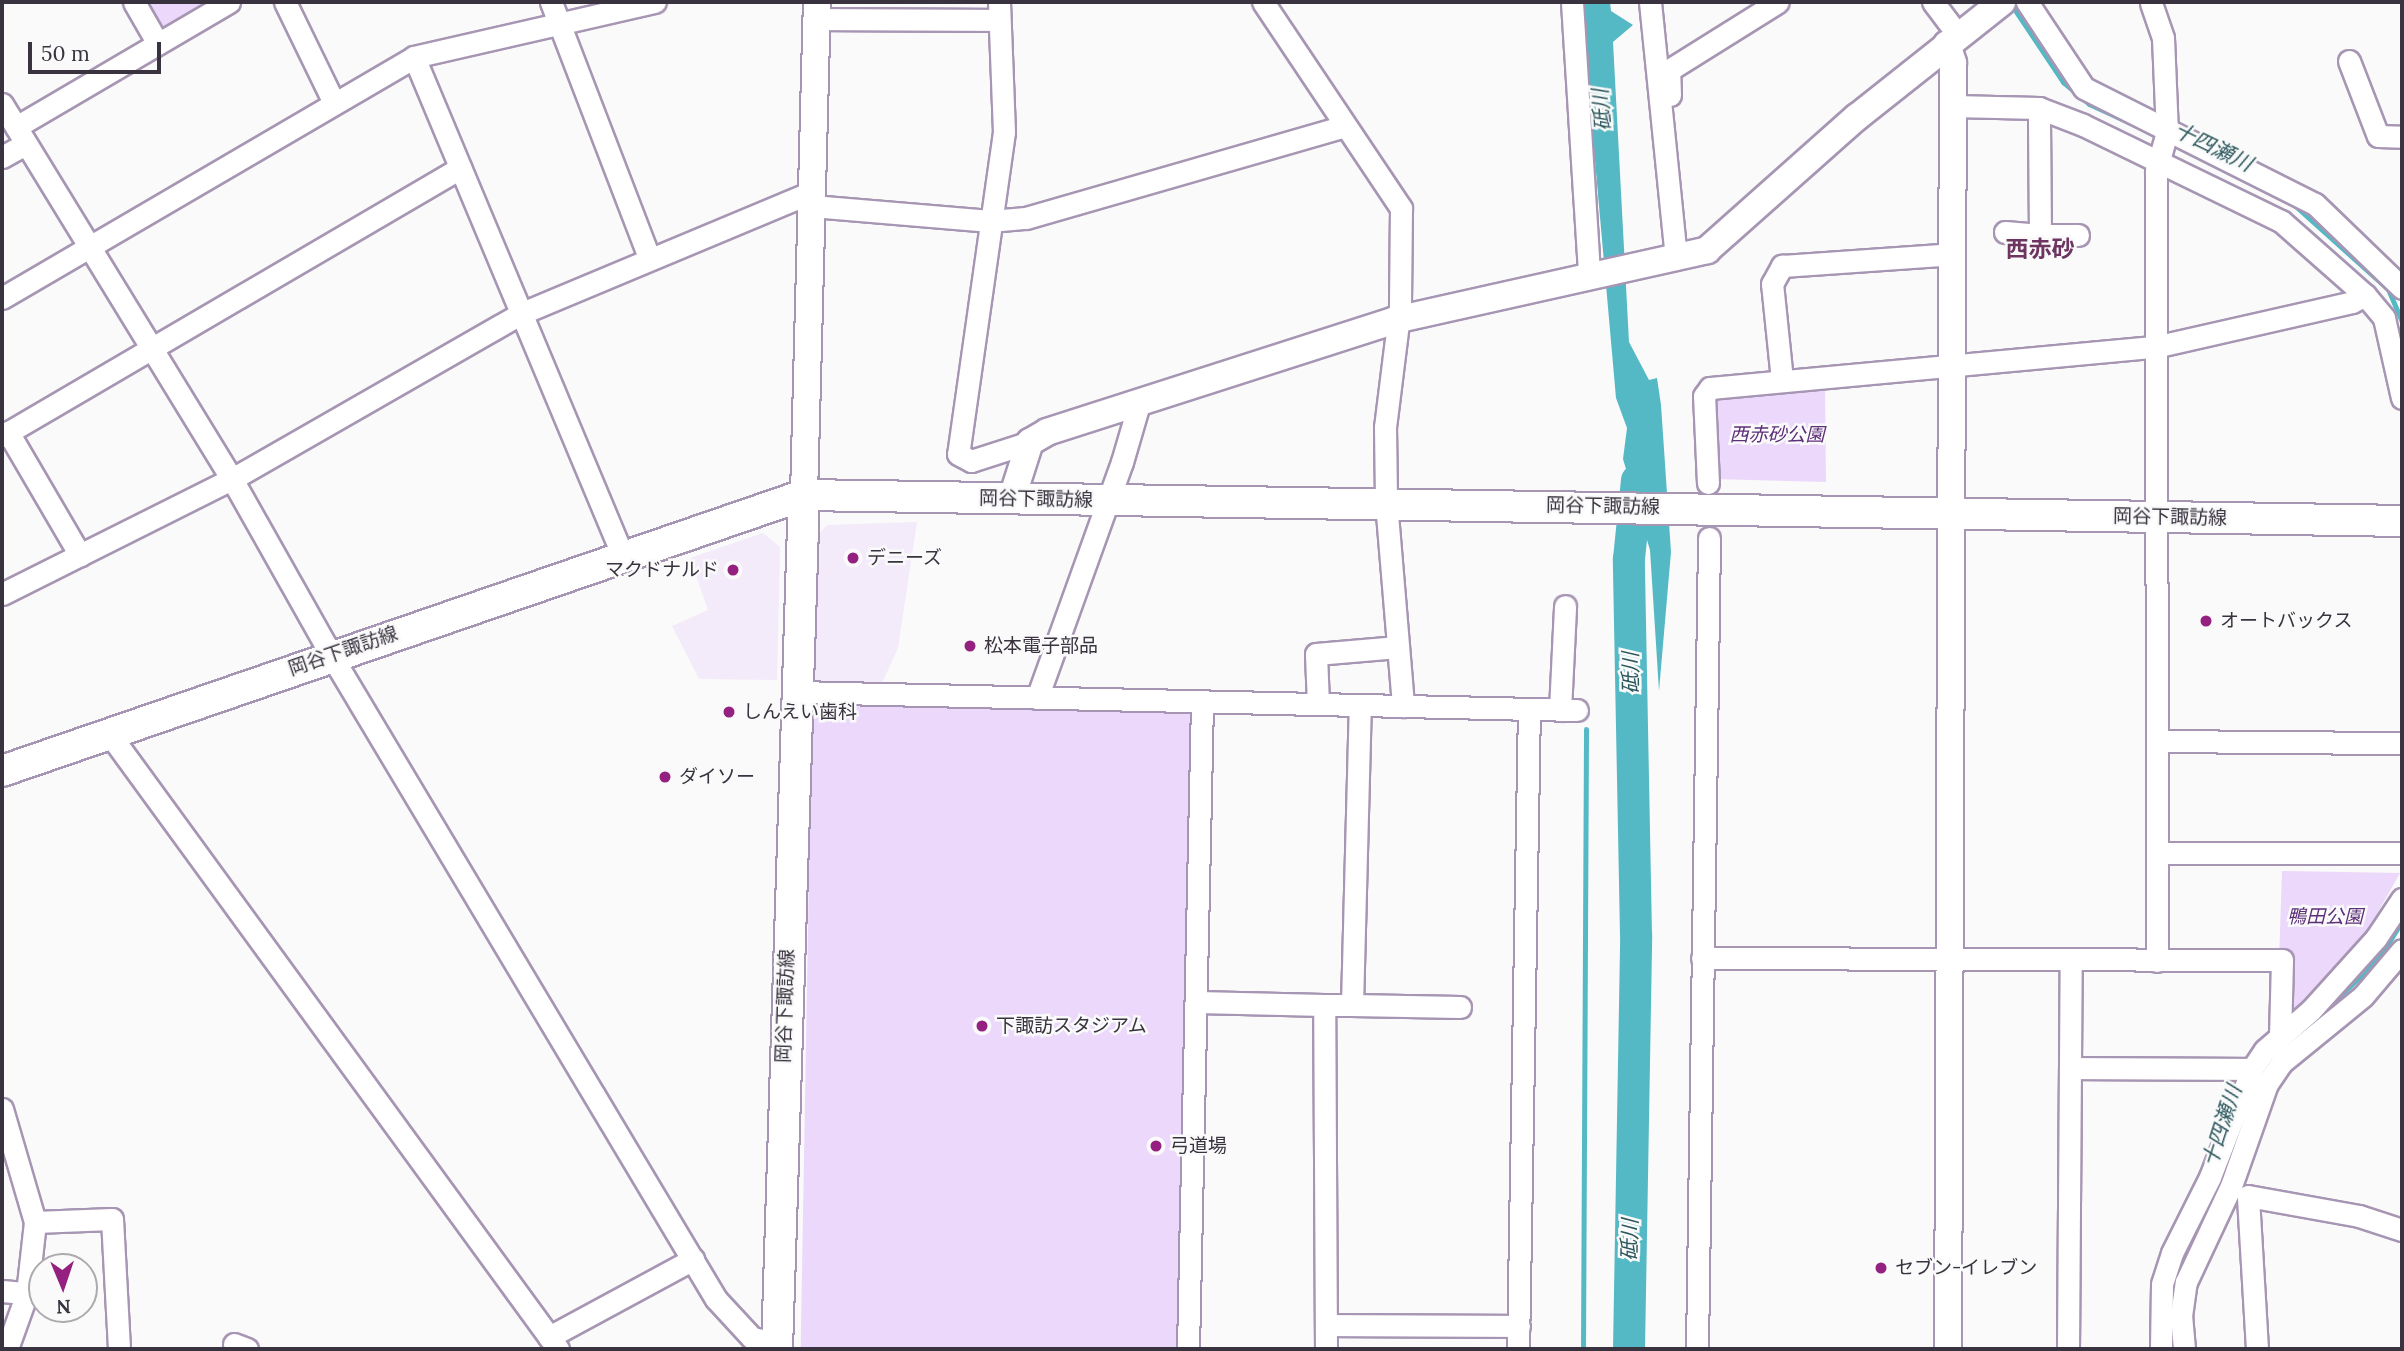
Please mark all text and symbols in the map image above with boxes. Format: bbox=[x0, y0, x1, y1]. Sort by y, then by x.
scale bar bbox=[32, 28, 164, 72]
text: 50 m bbox=[41, 40, 90, 67]
water label: 砥川 bbox=[1588, 88, 1616, 132]
water label: 十四瀬川 bbox=[2170, 117, 2256, 177]
district label: 西赤砂 bbox=[2006, 235, 2074, 263]
park label: 西赤砂公園 bbox=[1730, 424, 1824, 446]
street label: 岡谷下諏訪線 bbox=[979, 487, 1093, 511]
street label: 岡谷下諏訪線 bbox=[1546, 494, 1660, 518]
street label: 岡谷下諏訪線 bbox=[2113, 505, 2227, 529]
place label: デニーズ bbox=[867, 547, 943, 569]
marker: デニーズ bbox=[845, 550, 861, 566]
place label: マクドナルド bbox=[605, 559, 719, 581]
marker: マクドナルド bbox=[725, 562, 741, 578]
place label: オートバックス bbox=[2220, 610, 2353, 632]
marker: オートバックス bbox=[2198, 613, 2214, 629]
street label: 岡谷下諏訪線 bbox=[285, 622, 401, 680]
place label: 松本電子部品 bbox=[984, 635, 1098, 657]
marker: 松本電子部品 bbox=[962, 638, 978, 654]
water label: 砥川 bbox=[1618, 652, 1644, 694]
place label: しんえい歯科 bbox=[743, 701, 857, 723]
marker: しんえい歯科 bbox=[721, 704, 737, 720]
place label: ダイソー bbox=[679, 766, 755, 788]
marker: ダイソー bbox=[657, 769, 673, 785]
park label: 鴨田公園 bbox=[2287, 906, 2363, 928]
street label: 岡谷下諏訪線 bbox=[772, 949, 798, 1063]
place label: 下諏訪スタジアム bbox=[996, 1015, 1148, 1037]
marker: 下諏訪スタジアム bbox=[974, 1018, 990, 1034]
water label: 十四瀬川 bbox=[2197, 1082, 2247, 1170]
place label: 弓道場 bbox=[1170, 1135, 1227, 1157]
marker: 弓道場 bbox=[1148, 1138, 1164, 1154]
water label: 砥川 bbox=[1617, 1219, 1643, 1261]
north arrow bbox=[28, 1253, 98, 1323]
place label: セブン-イレブン bbox=[1895, 1257, 2037, 1279]
marker: セブン-イレブン bbox=[1873, 1260, 1889, 1276]
text: N bbox=[56, 1295, 71, 1319]

